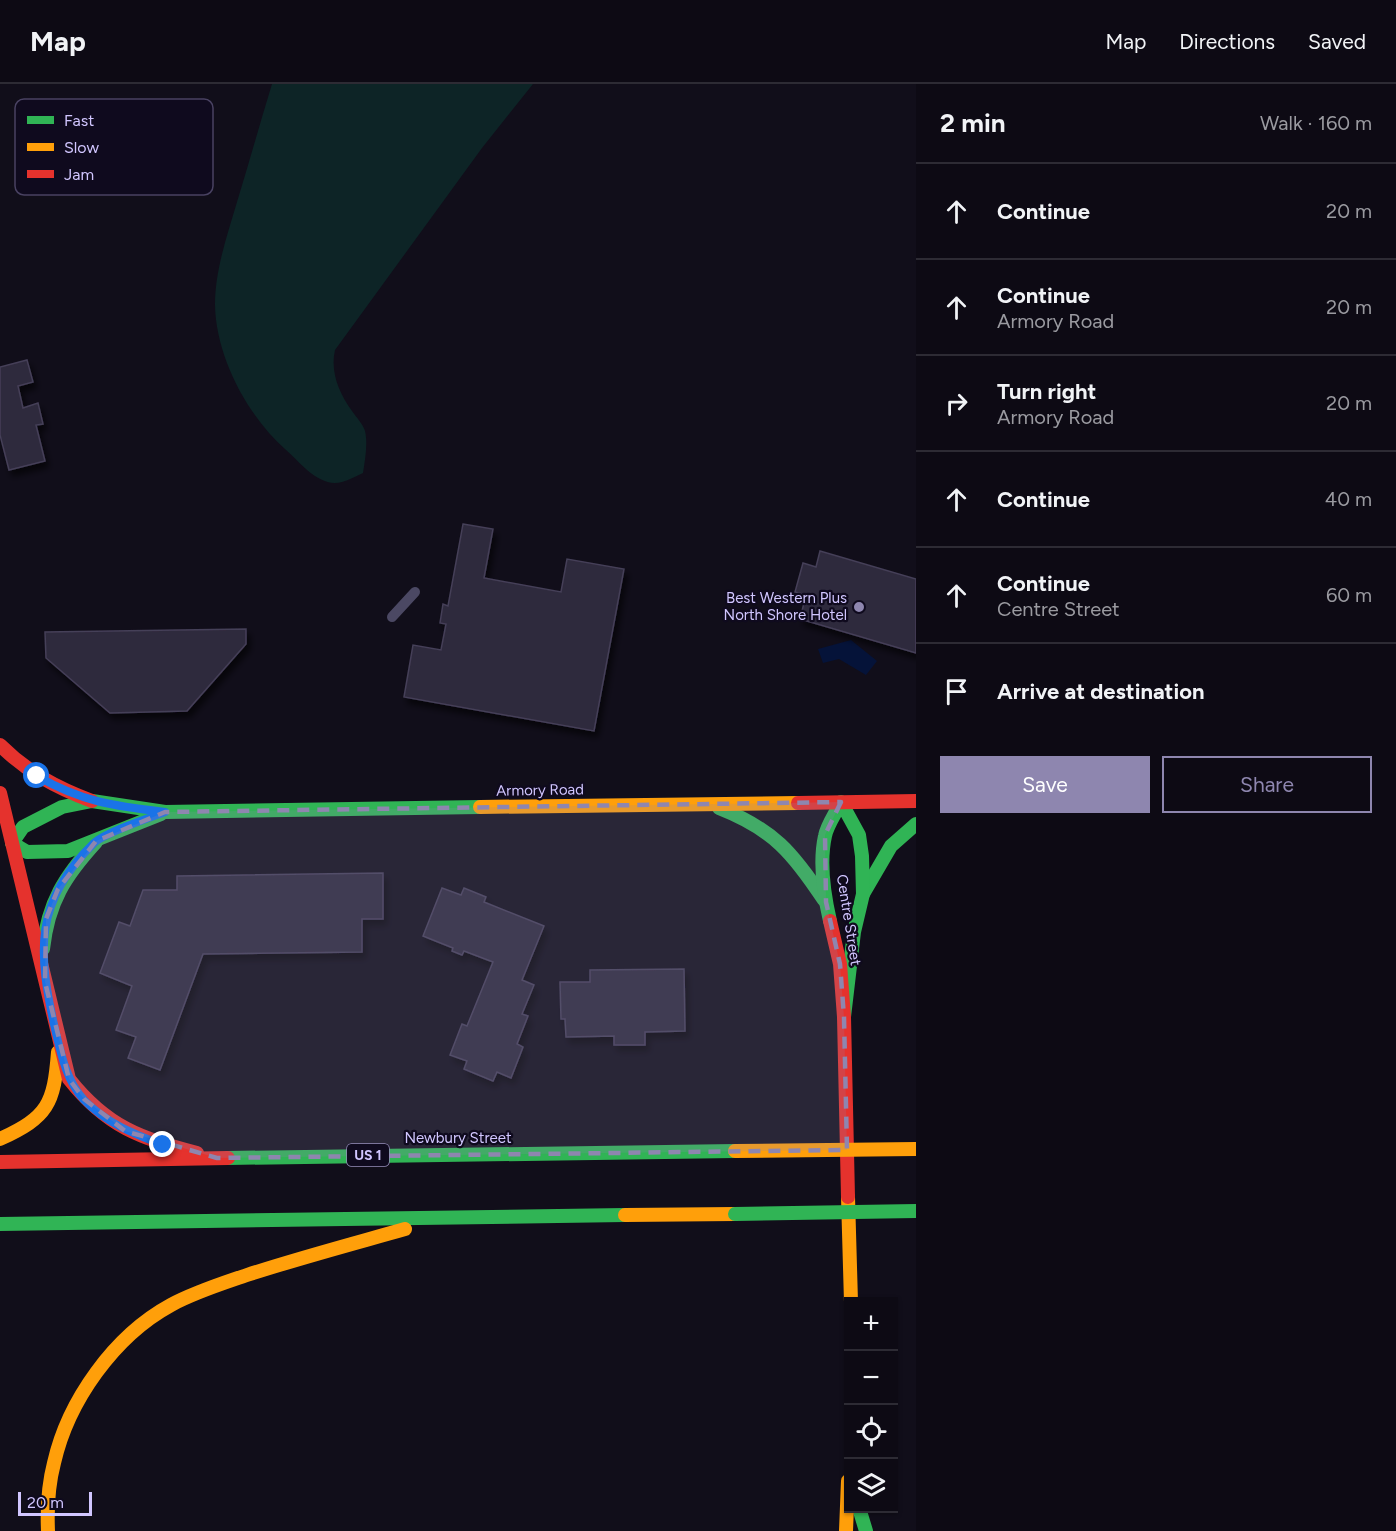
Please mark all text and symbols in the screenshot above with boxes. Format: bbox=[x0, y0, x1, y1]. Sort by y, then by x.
text: Map bbox=[30, 24, 86, 58]
text: Map bbox=[1105, 29, 1146, 54]
text: Directions bbox=[1179, 29, 1275, 54]
text: Saved bbox=[1308, 29, 1366, 54]
legend bbox=[15, 99, 213, 195]
text: 2 min bbox=[940, 107, 1006, 139]
text: Fast bbox=[64, 111, 94, 130]
text: Walk · 160 m bbox=[1260, 111, 1372, 135]
text: Slow bbox=[64, 138, 99, 157]
text: Jam bbox=[64, 165, 94, 184]
icon: ahead bbox=[940, 195, 973, 228]
text: Continue bbox=[997, 198, 1090, 225]
text: 20 m bbox=[1326, 199, 1372, 223]
text: Continue bbox=[997, 282, 1090, 309]
icon: ahead bbox=[940, 291, 973, 324]
text: 20 m bbox=[1326, 295, 1372, 319]
text: Armory Road bbox=[997, 309, 1114, 333]
text: Turn right bbox=[997, 378, 1096, 405]
icon: right bbox=[940, 387, 973, 420]
text: 20 m bbox=[1326, 391, 1372, 415]
text: Armory Road bbox=[997, 405, 1114, 429]
icon: ahead bbox=[940, 483, 973, 516]
text: Continue bbox=[997, 486, 1090, 513]
text: 40 m bbox=[1325, 487, 1372, 511]
text: Continue bbox=[997, 570, 1090, 597]
icon: ahead bbox=[940, 579, 973, 612]
text: 60 m bbox=[1326, 583, 1372, 607]
place label: Best Western Plus North Shore Hotel bbox=[724, 589, 847, 624]
text: Centre Street bbox=[997, 597, 1120, 621]
marker: Best Western Plus North Shore Hotel bbox=[852, 600, 866, 614]
icon: arrive bbox=[940, 675, 973, 708]
text: Arrive at destination bbox=[997, 678, 1205, 705]
button: Save bbox=[940, 756, 1150, 813]
button: Share bbox=[1162, 756, 1372, 813]
route start bbox=[23, 762, 49, 788]
street label: Armory Road bbox=[496, 780, 584, 800]
street label: Centre Street bbox=[833, 873, 865, 967]
street label: Newbury Street bbox=[404, 1129, 512, 1147]
route end bbox=[149, 1131, 175, 1157]
road number: US 1 bbox=[347, 1144, 389, 1166]
map controls bbox=[844, 1297, 898, 1513]
button: + bbox=[844, 1297, 898, 1351]
button: − bbox=[844, 1351, 898, 1405]
button: locate bbox=[844, 1405, 898, 1459]
button: layers bbox=[844, 1459, 898, 1513]
scale bar bbox=[18, 1489, 92, 1516]
text: 20 m bbox=[27, 1493, 64, 1512]

